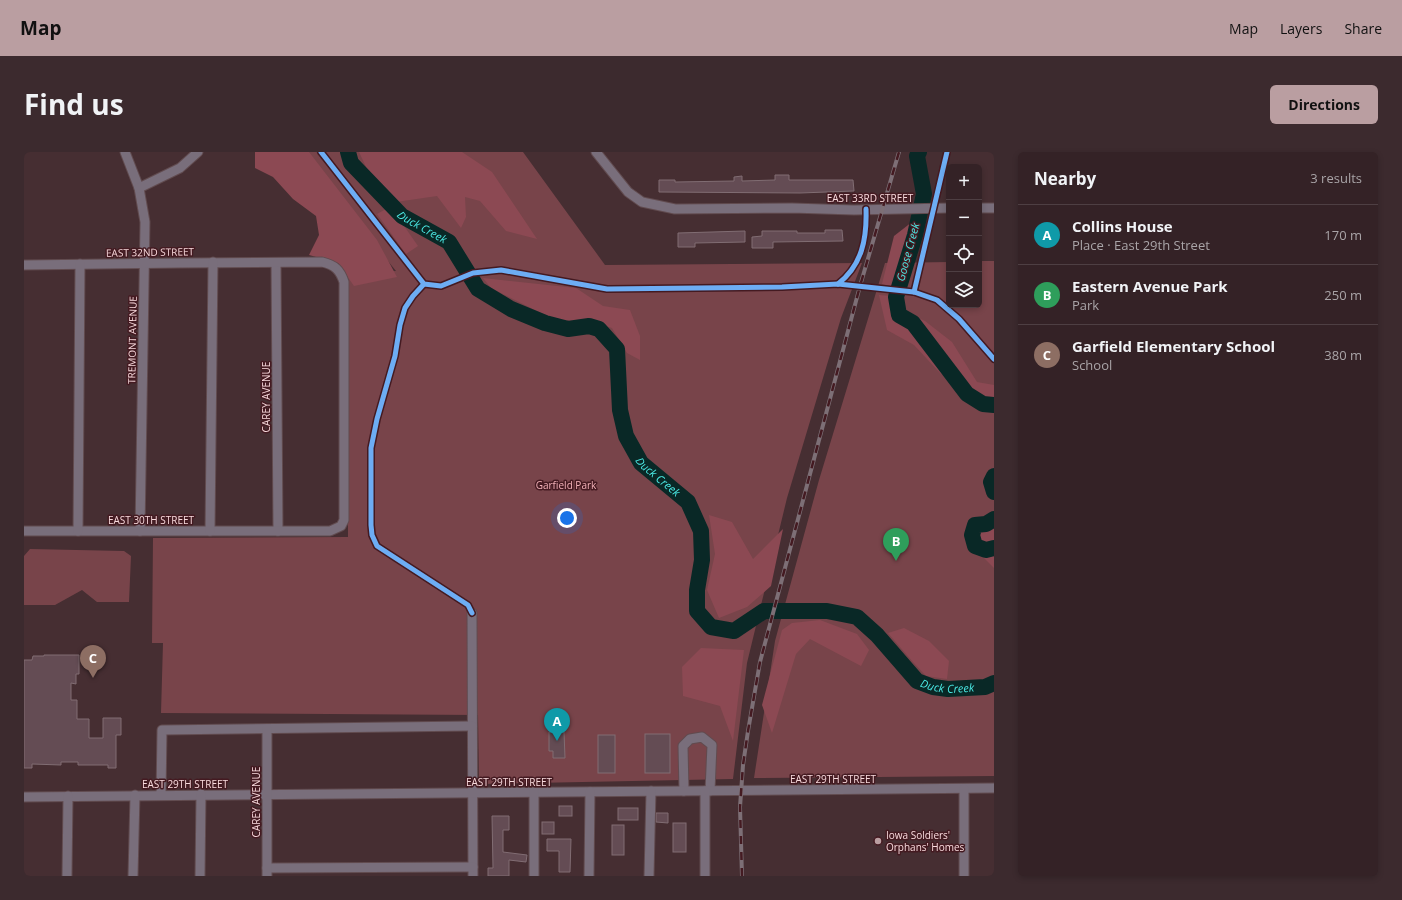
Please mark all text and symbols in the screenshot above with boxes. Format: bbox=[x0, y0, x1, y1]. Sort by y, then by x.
text: Map bbox=[20, 15, 61, 41]
text: Map bbox=[1229, 19, 1258, 38]
text: Layers bbox=[1280, 19, 1322, 38]
text: Share bbox=[1344, 19, 1382, 38]
text: Find us bbox=[24, 85, 124, 123]
button: Directions bbox=[1270, 85, 1378, 124]
map controls bbox=[946, 164, 982, 308]
button: + bbox=[946, 164, 982, 200]
text: Nearby bbox=[1034, 167, 1096, 190]
text: 3 results bbox=[1310, 169, 1362, 187]
street label: EAST 33RD STREET bbox=[827, 191, 914, 205]
button: − bbox=[946, 200, 982, 236]
water label: Duck Creek bbox=[394, 208, 450, 247]
text: Collins House bbox=[1072, 216, 1173, 236]
water label: Goose Creek bbox=[892, 220, 923, 283]
text: A bbox=[1043, 226, 1051, 244]
text: 170 m bbox=[1324, 226, 1362, 244]
button: locate bbox=[946, 236, 982, 272]
text: Place · East 29th Street bbox=[1072, 236, 1210, 254]
street label: EAST 32ND STREET bbox=[106, 244, 195, 260]
button: layers bbox=[946, 272, 982, 308]
text: Eastern Avenue Park bbox=[1072, 276, 1228, 296]
text: B bbox=[1043, 286, 1051, 304]
text: 250 m bbox=[1324, 286, 1362, 304]
street label: TREMONT AVENUE bbox=[124, 296, 140, 384]
text: Park bbox=[1072, 296, 1099, 314]
text: Garfield Elementary School bbox=[1072, 336, 1275, 356]
text: C bbox=[1043, 346, 1051, 364]
text: 380 m bbox=[1324, 346, 1362, 364]
text: School bbox=[1072, 356, 1112, 374]
street label: CAREY AVENUE bbox=[259, 362, 273, 432]
water label: Duck Creek bbox=[632, 454, 684, 500]
park label: Garfield Park bbox=[536, 478, 597, 492]
your location bbox=[557, 508, 577, 528]
street label: EAST 30TH STREET bbox=[108, 513, 195, 527]
pin: B bbox=[883, 528, 909, 561]
pin: C bbox=[80, 645, 106, 678]
water label: Duck Creek bbox=[919, 675, 975, 696]
pin: A bbox=[544, 708, 570, 741]
street label: CAREY AVENUE bbox=[249, 767, 263, 837]
street label: EAST 29TH STREET bbox=[790, 772, 877, 786]
street label: EAST 29TH STREET bbox=[466, 775, 553, 789]
street label: EAST 29TH STREET bbox=[142, 777, 229, 791]
place label: Iowa Soldiers' Orphans' Homes bbox=[886, 828, 965, 854]
marker: Iowa Soldiers' Orphans' Homes bbox=[873, 836, 883, 846]

